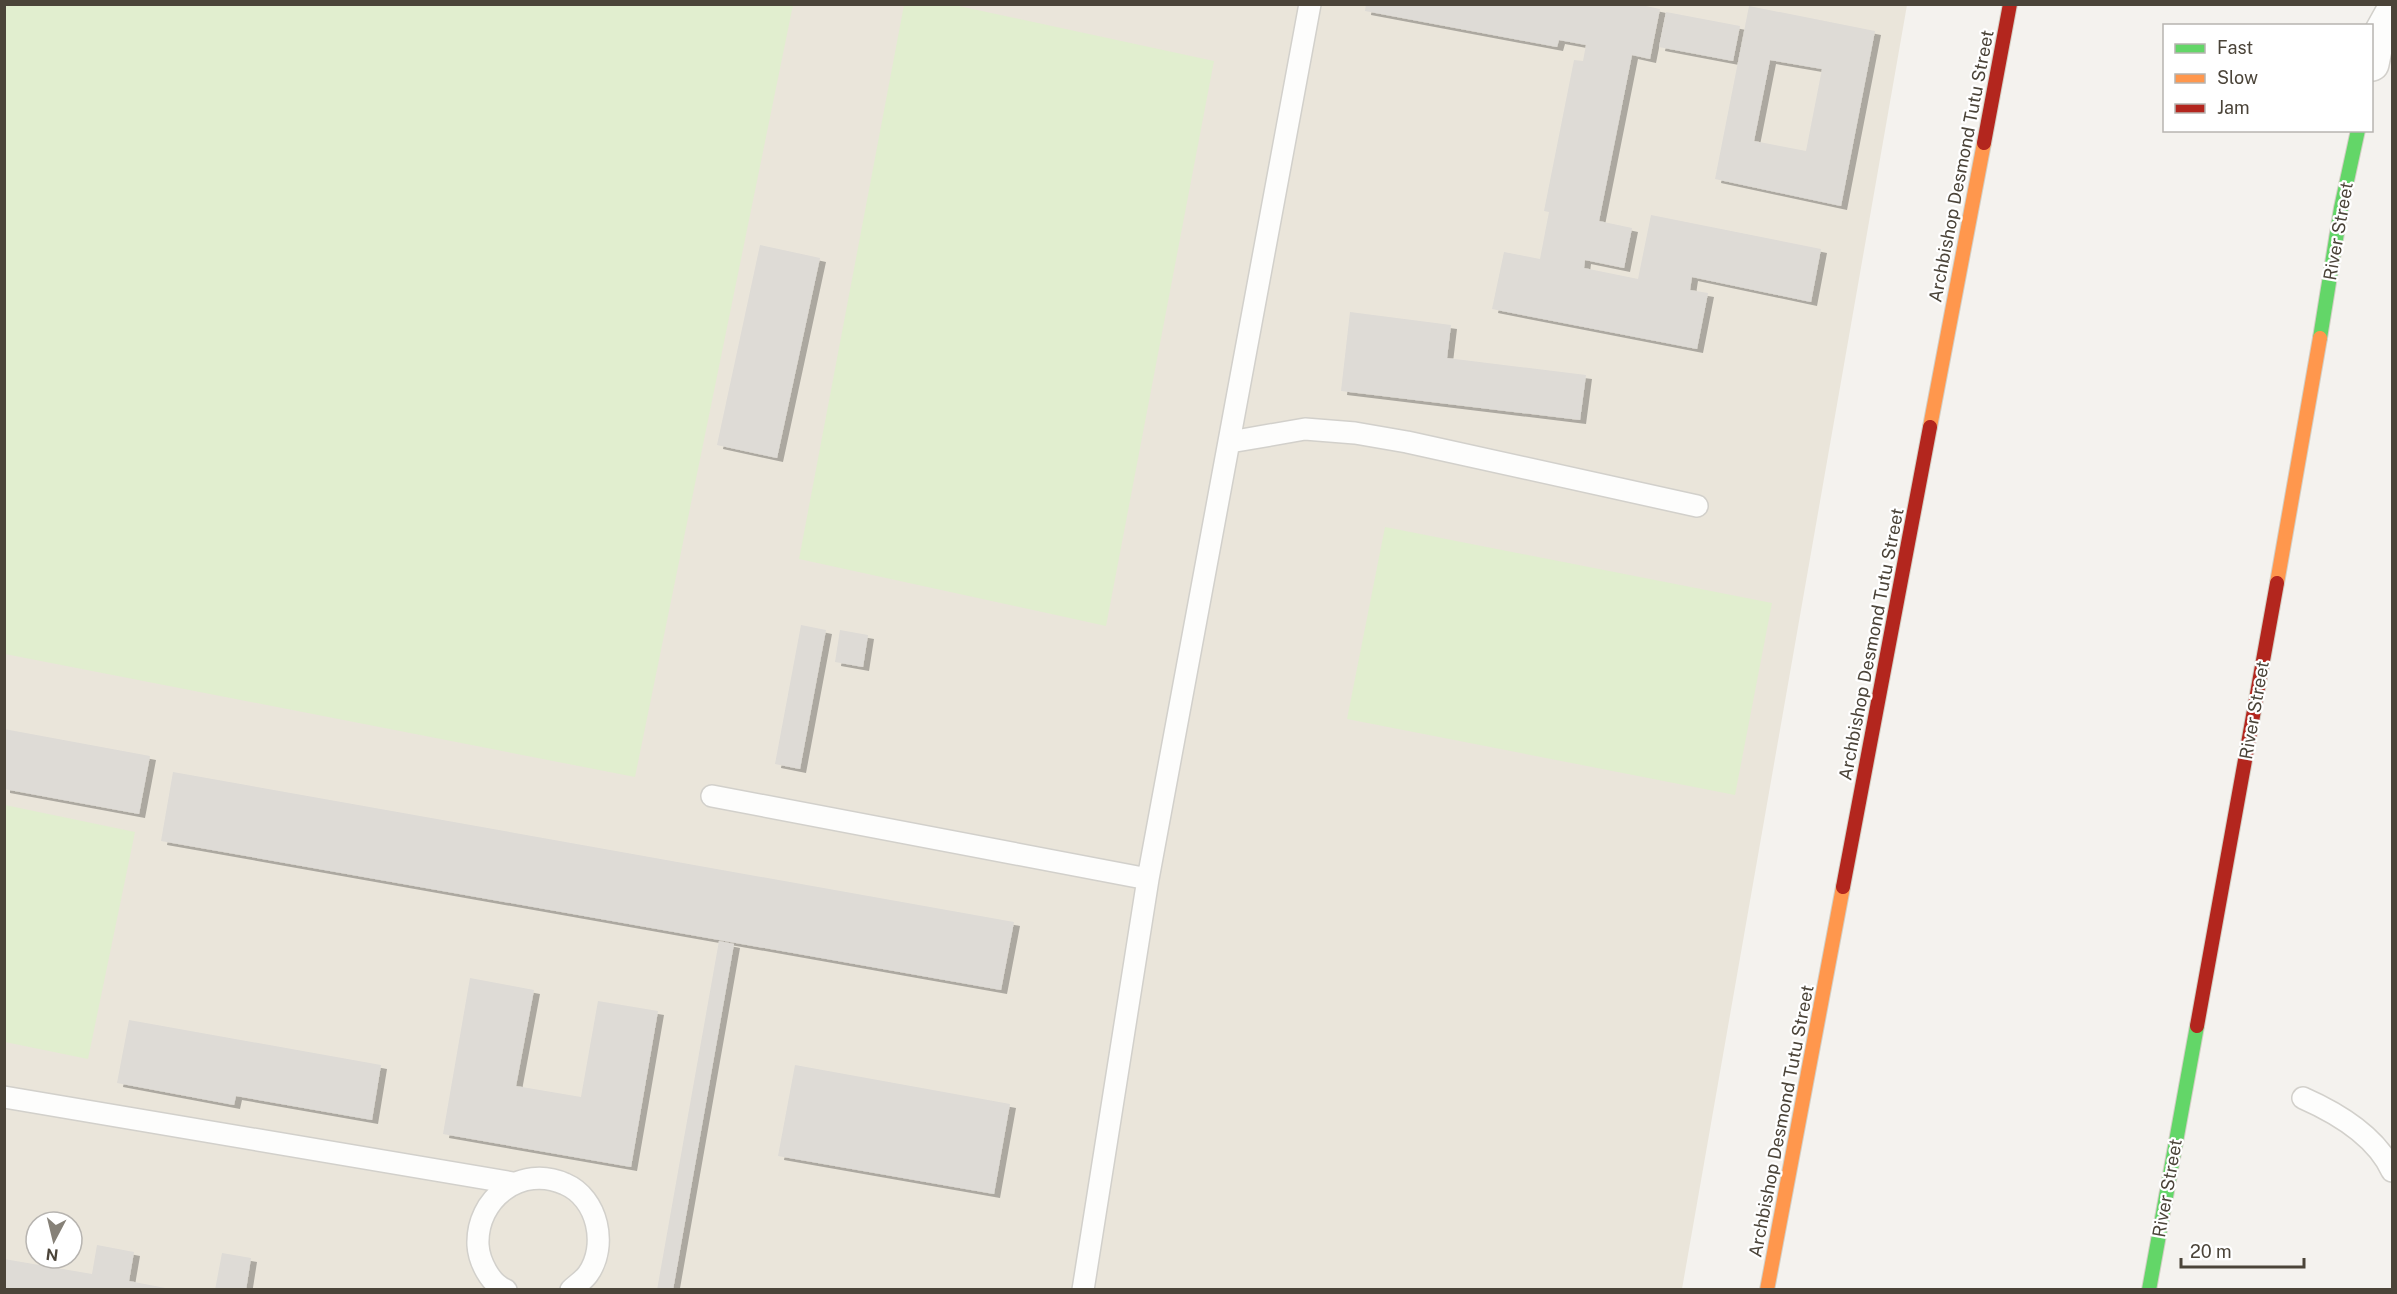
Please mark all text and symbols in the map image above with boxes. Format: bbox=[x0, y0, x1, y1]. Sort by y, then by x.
legend bbox=[2163, 24, 2373, 132]
street label: Archbishop Desmond Tutu Street bbox=[1924, 28, 1998, 304]
text: Fast bbox=[2217, 37, 2253, 58]
text: Slow bbox=[2217, 67, 2258, 88]
text: Jam bbox=[2217, 97, 2250, 118]
street label: River Street bbox=[2319, 180, 2357, 282]
street label: Archbishop Desmond Tutu Street bbox=[1834, 506, 1908, 782]
street label: River Street bbox=[2235, 659, 2273, 761]
street label: Archbishop Desmond Tutu Street bbox=[1744, 983, 1818, 1259]
street label: River Street bbox=[2148, 1137, 2186, 1239]
north arrow bbox=[24, 1210, 84, 1270]
scale bar bbox=[2181, 1231, 2304, 1269]
text: 20 m bbox=[2190, 1241, 2232, 1262]
text: N bbox=[45, 1244, 60, 1265]

